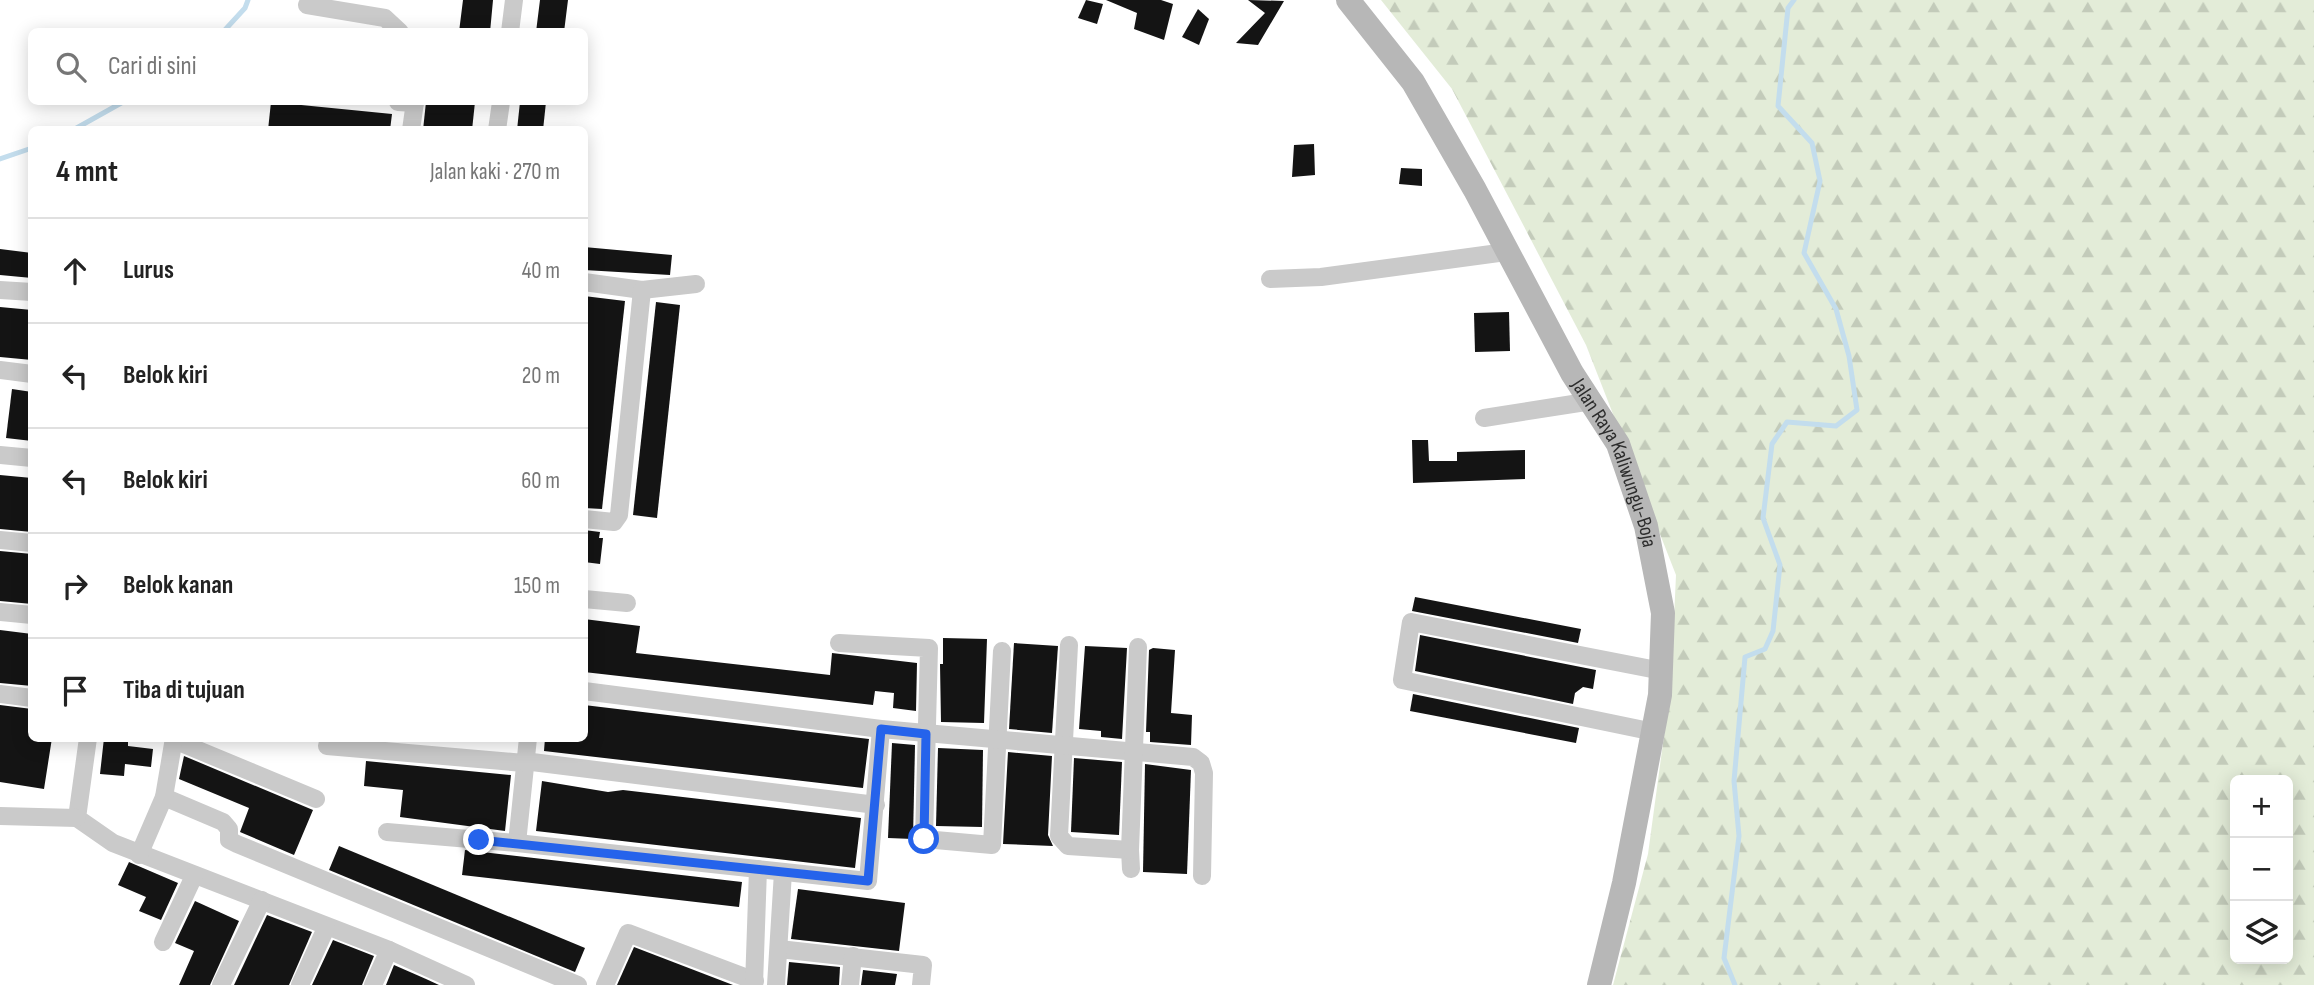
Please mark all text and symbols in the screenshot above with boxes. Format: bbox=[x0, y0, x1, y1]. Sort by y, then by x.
search box bbox=[28, 28, 588, 105]
icon: search bbox=[52, 48, 90, 86]
text: Cari di sini bbox=[108, 51, 197, 82]
text: 4 mnt bbox=[56, 154, 118, 190]
text: Jalan kaki · 270 m bbox=[430, 158, 560, 186]
icon: ahead bbox=[56, 252, 94, 290]
text: Lurus bbox=[123, 255, 174, 286]
text: 40 m bbox=[522, 257, 560, 285]
icon: left bbox=[56, 357, 94, 395]
text: Belok kiri bbox=[123, 360, 208, 391]
text: 20 m bbox=[522, 362, 560, 390]
street label: Jalan Raya Kaliwungu-Boja bbox=[1566, 373, 1662, 549]
icon: left bbox=[56, 462, 94, 500]
text: Belok kiri bbox=[123, 465, 208, 496]
text: 60 m bbox=[521, 467, 560, 495]
icon: right bbox=[56, 567, 94, 605]
text: Belok kanan bbox=[123, 570, 233, 601]
text: 150 m bbox=[514, 572, 560, 600]
icon: arrive bbox=[56, 672, 94, 710]
text: Tiba di tujuan bbox=[123, 675, 245, 706]
map controls bbox=[2230, 775, 2293, 964]
button: + bbox=[2230, 775, 2293, 838]
route start bbox=[908, 823, 939, 854]
route end bbox=[463, 824, 494, 855]
button: − bbox=[2230, 838, 2293, 901]
button: layers bbox=[2230, 901, 2293, 964]

